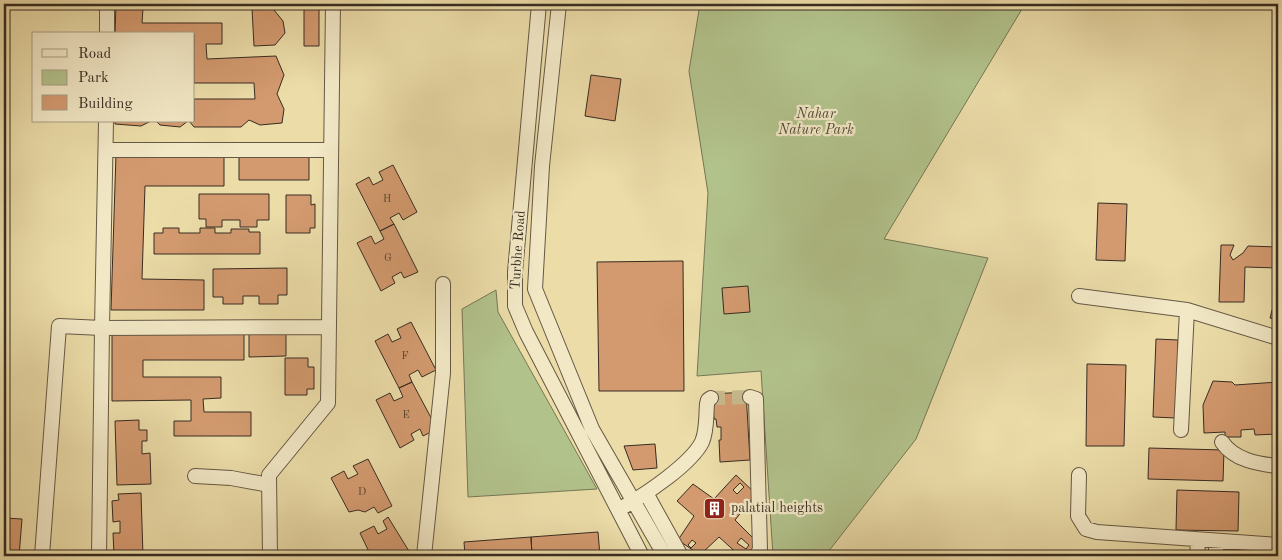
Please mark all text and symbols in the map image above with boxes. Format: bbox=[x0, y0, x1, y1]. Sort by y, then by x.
legend bbox=[32, 32, 195, 122]
text: Road bbox=[78, 47, 112, 62]
text: Park bbox=[78, 71, 109, 86]
text: Building bbox=[78, 97, 133, 112]
park label: Nahar Nature Park bbox=[777, 107, 854, 137]
house number: H bbox=[383, 194, 392, 205]
street label: Turbhe Road bbox=[508, 210, 528, 290]
house number: G bbox=[384, 253, 392, 264]
house number: F bbox=[401, 351, 409, 362]
house number: E bbox=[402, 410, 410, 421]
house number: D bbox=[358, 487, 367, 498]
building icon: palatial heights bbox=[703, 496, 727, 520]
place label: palatial heights bbox=[731, 501, 823, 515]

